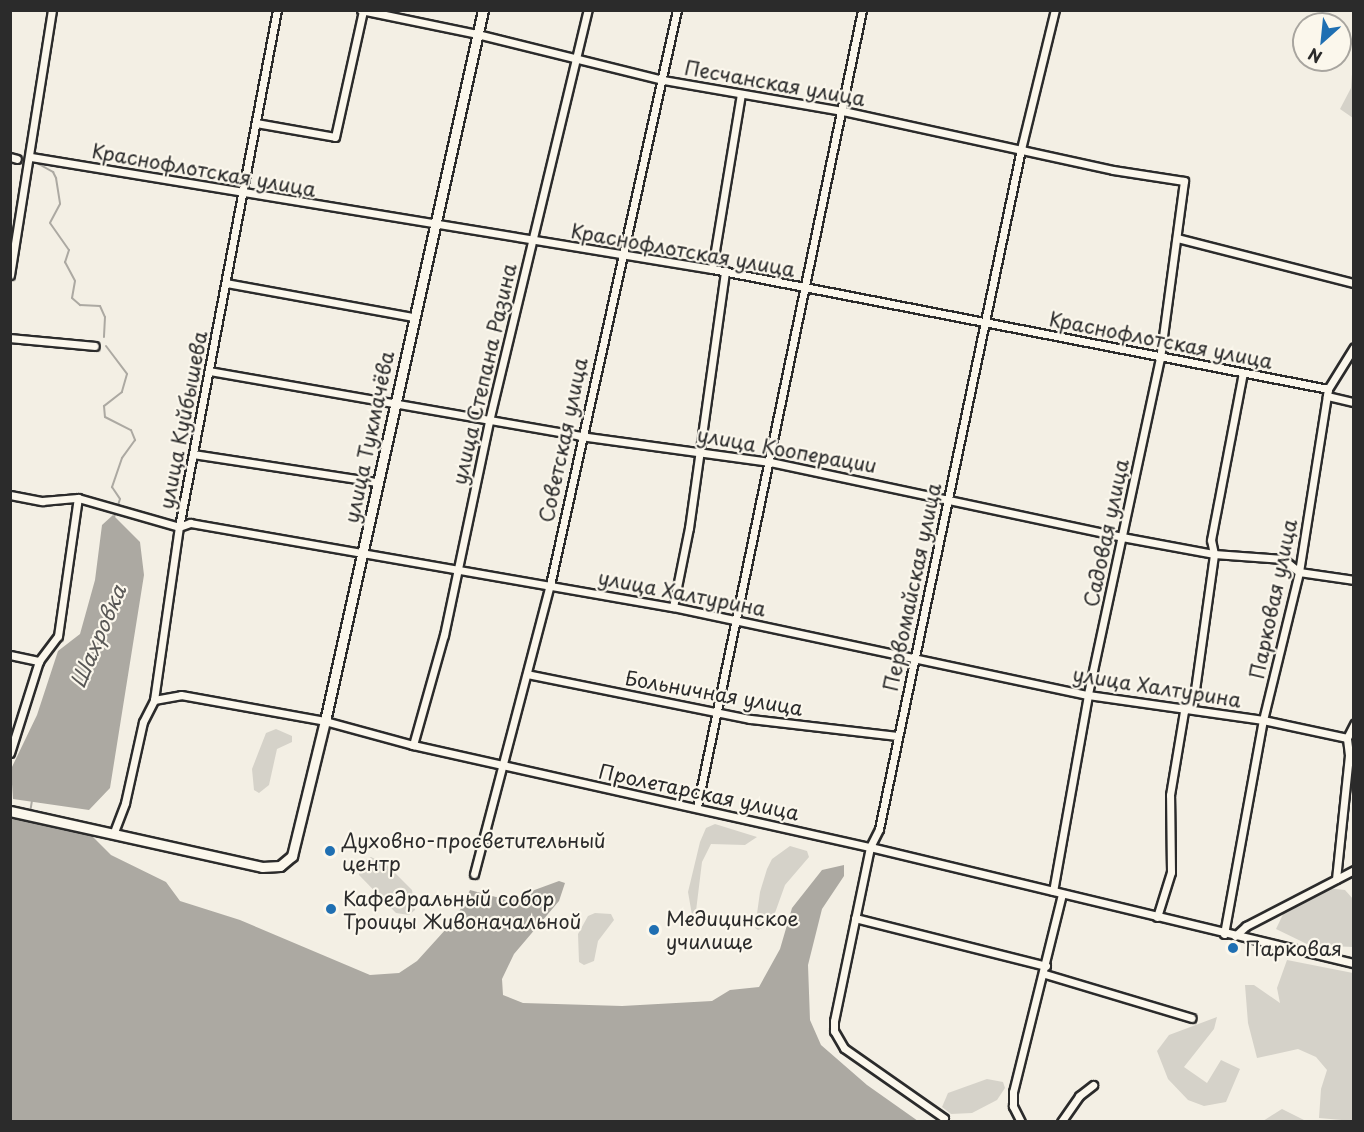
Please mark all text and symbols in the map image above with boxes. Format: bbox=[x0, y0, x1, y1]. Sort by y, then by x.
north arrow bbox=[1292, 12, 1352, 72]
text: N bbox=[1304, 43, 1326, 70]
street label: Песчанская улица bbox=[682, 55, 868, 111]
street label: Краснофлотская улица bbox=[90, 138, 318, 202]
street label: Краснофлотская улица bbox=[569, 218, 797, 282]
street label: улица Степана Разина bbox=[447, 260, 521, 488]
street label: Краснофлотская улица bbox=[1047, 306, 1275, 374]
street label: улица Куйбышева bbox=[154, 328, 212, 512]
street label: улица Тукмачёва bbox=[339, 348, 399, 526]
street label: Советская улица bbox=[534, 355, 592, 525]
street label: улица Кооперации bbox=[695, 422, 879, 478]
street label: Садовая улица bbox=[1079, 457, 1133, 609]
street label: Первомайская улица bbox=[878, 480, 946, 694]
street label: Парковая улица bbox=[1244, 517, 1302, 681]
street label: улица Халтурина bbox=[596, 565, 768, 621]
water label: Шахровка bbox=[64, 581, 130, 691]
street label: улица Халтурина bbox=[1071, 662, 1243, 712]
street label: Больничная улица bbox=[623, 665, 805, 721]
street label: Пролетарская улица bbox=[596, 759, 802, 825]
place label: Духовно-просветительный центр bbox=[342, 828, 606, 875]
marker: Духовно-просветительный центр bbox=[323, 844, 337, 858]
place label: Кафедральный собор Троицы Живоначальной bbox=[343, 886, 582, 933]
marker: Кафедральный собор Троицы Живоначальной bbox=[324, 902, 338, 916]
place label: Медицинское училище bbox=[666, 906, 799, 953]
marker: Медицинское училище bbox=[647, 923, 661, 937]
place label: Парковая bbox=[1245, 936, 1342, 960]
marker: Парковая bbox=[1226, 941, 1240, 955]

